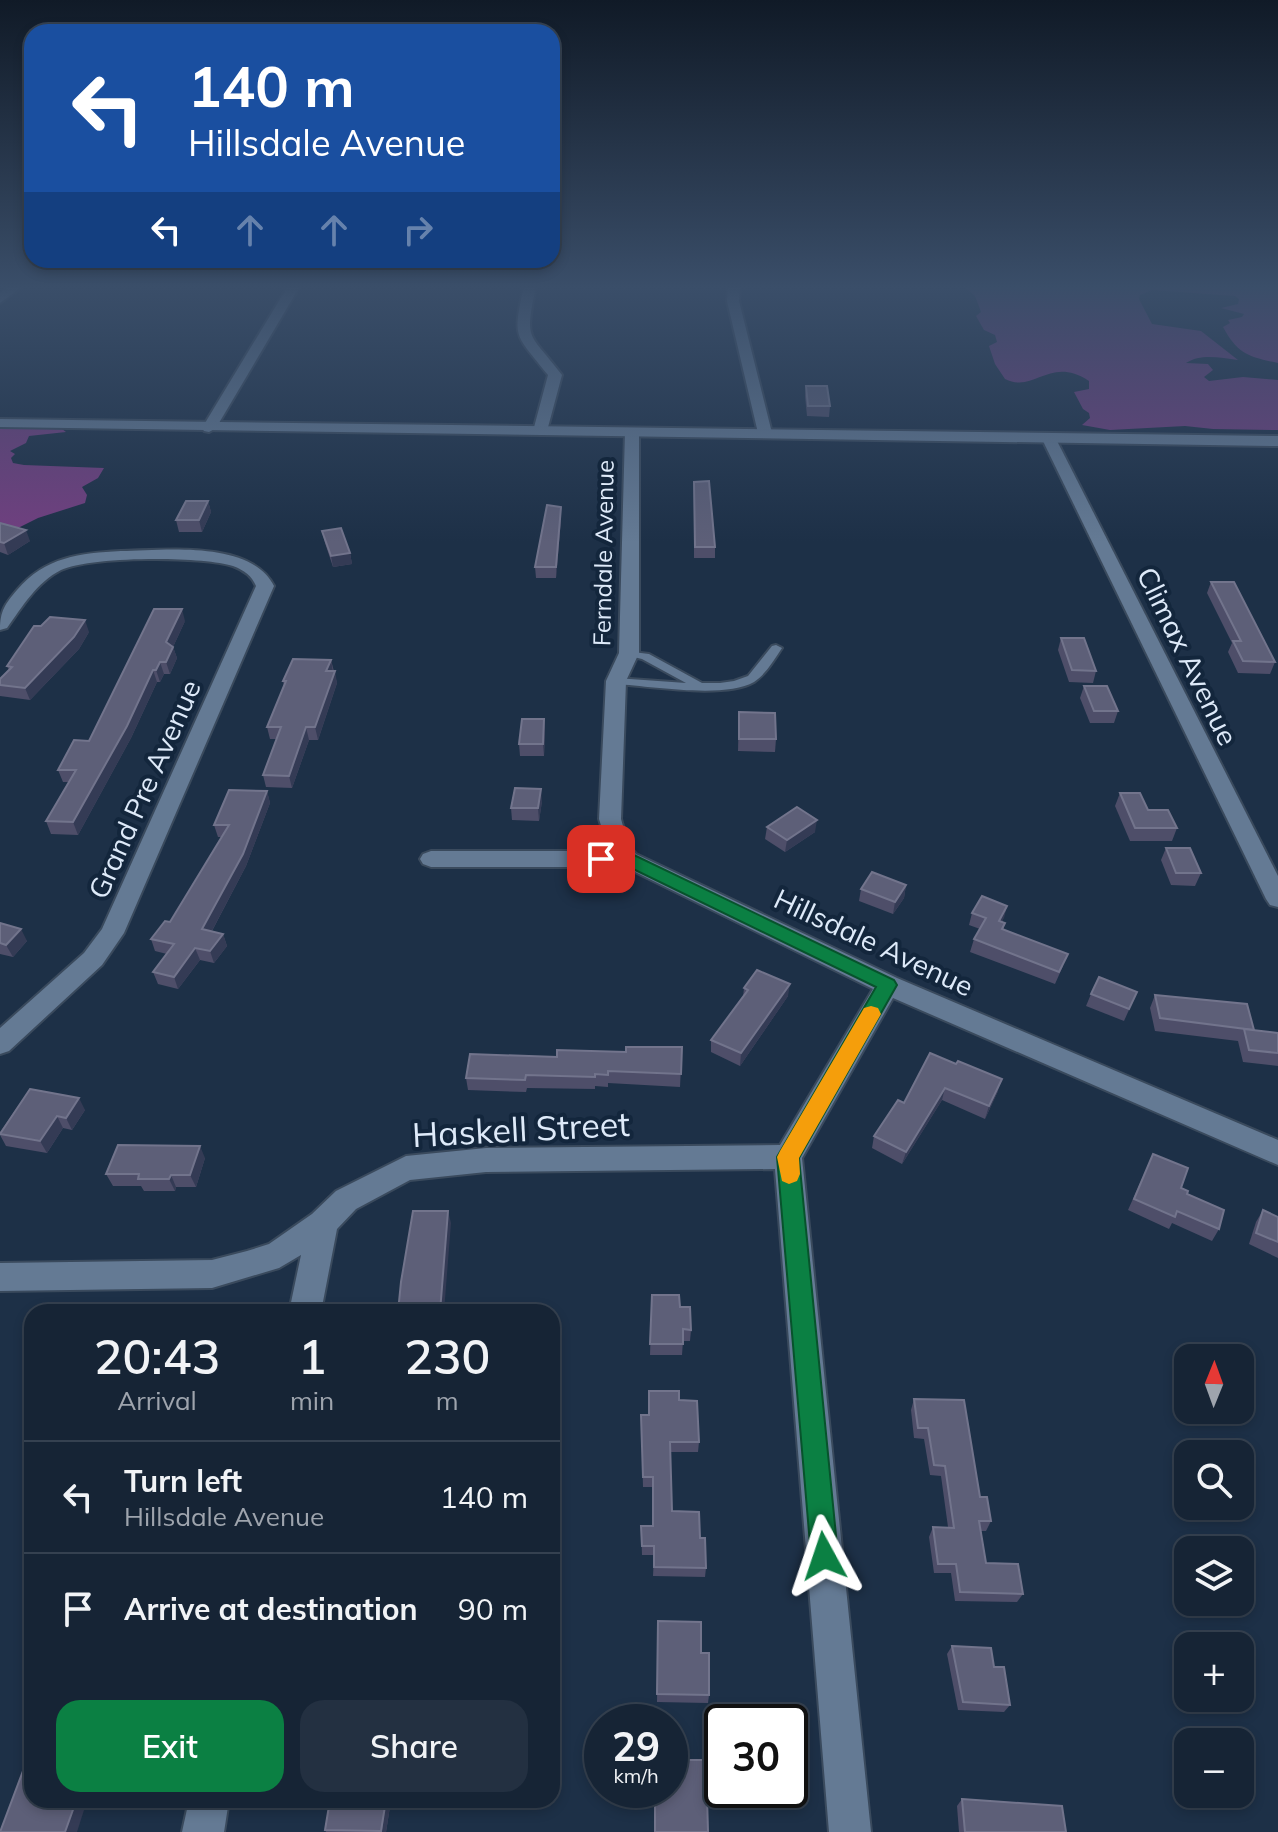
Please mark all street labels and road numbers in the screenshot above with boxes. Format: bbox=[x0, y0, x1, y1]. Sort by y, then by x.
street label: Ferndale Avenue bbox=[586, 460, 620, 646]
street label: Climax Avenue bbox=[1130, 561, 1246, 751]
street label: Grand Pre Avenue bbox=[80, 674, 208, 904]
street label: Hillsdale Avenue bbox=[769, 881, 979, 1003]
street label: Haskell Street bbox=[411, 1102, 631, 1156]

